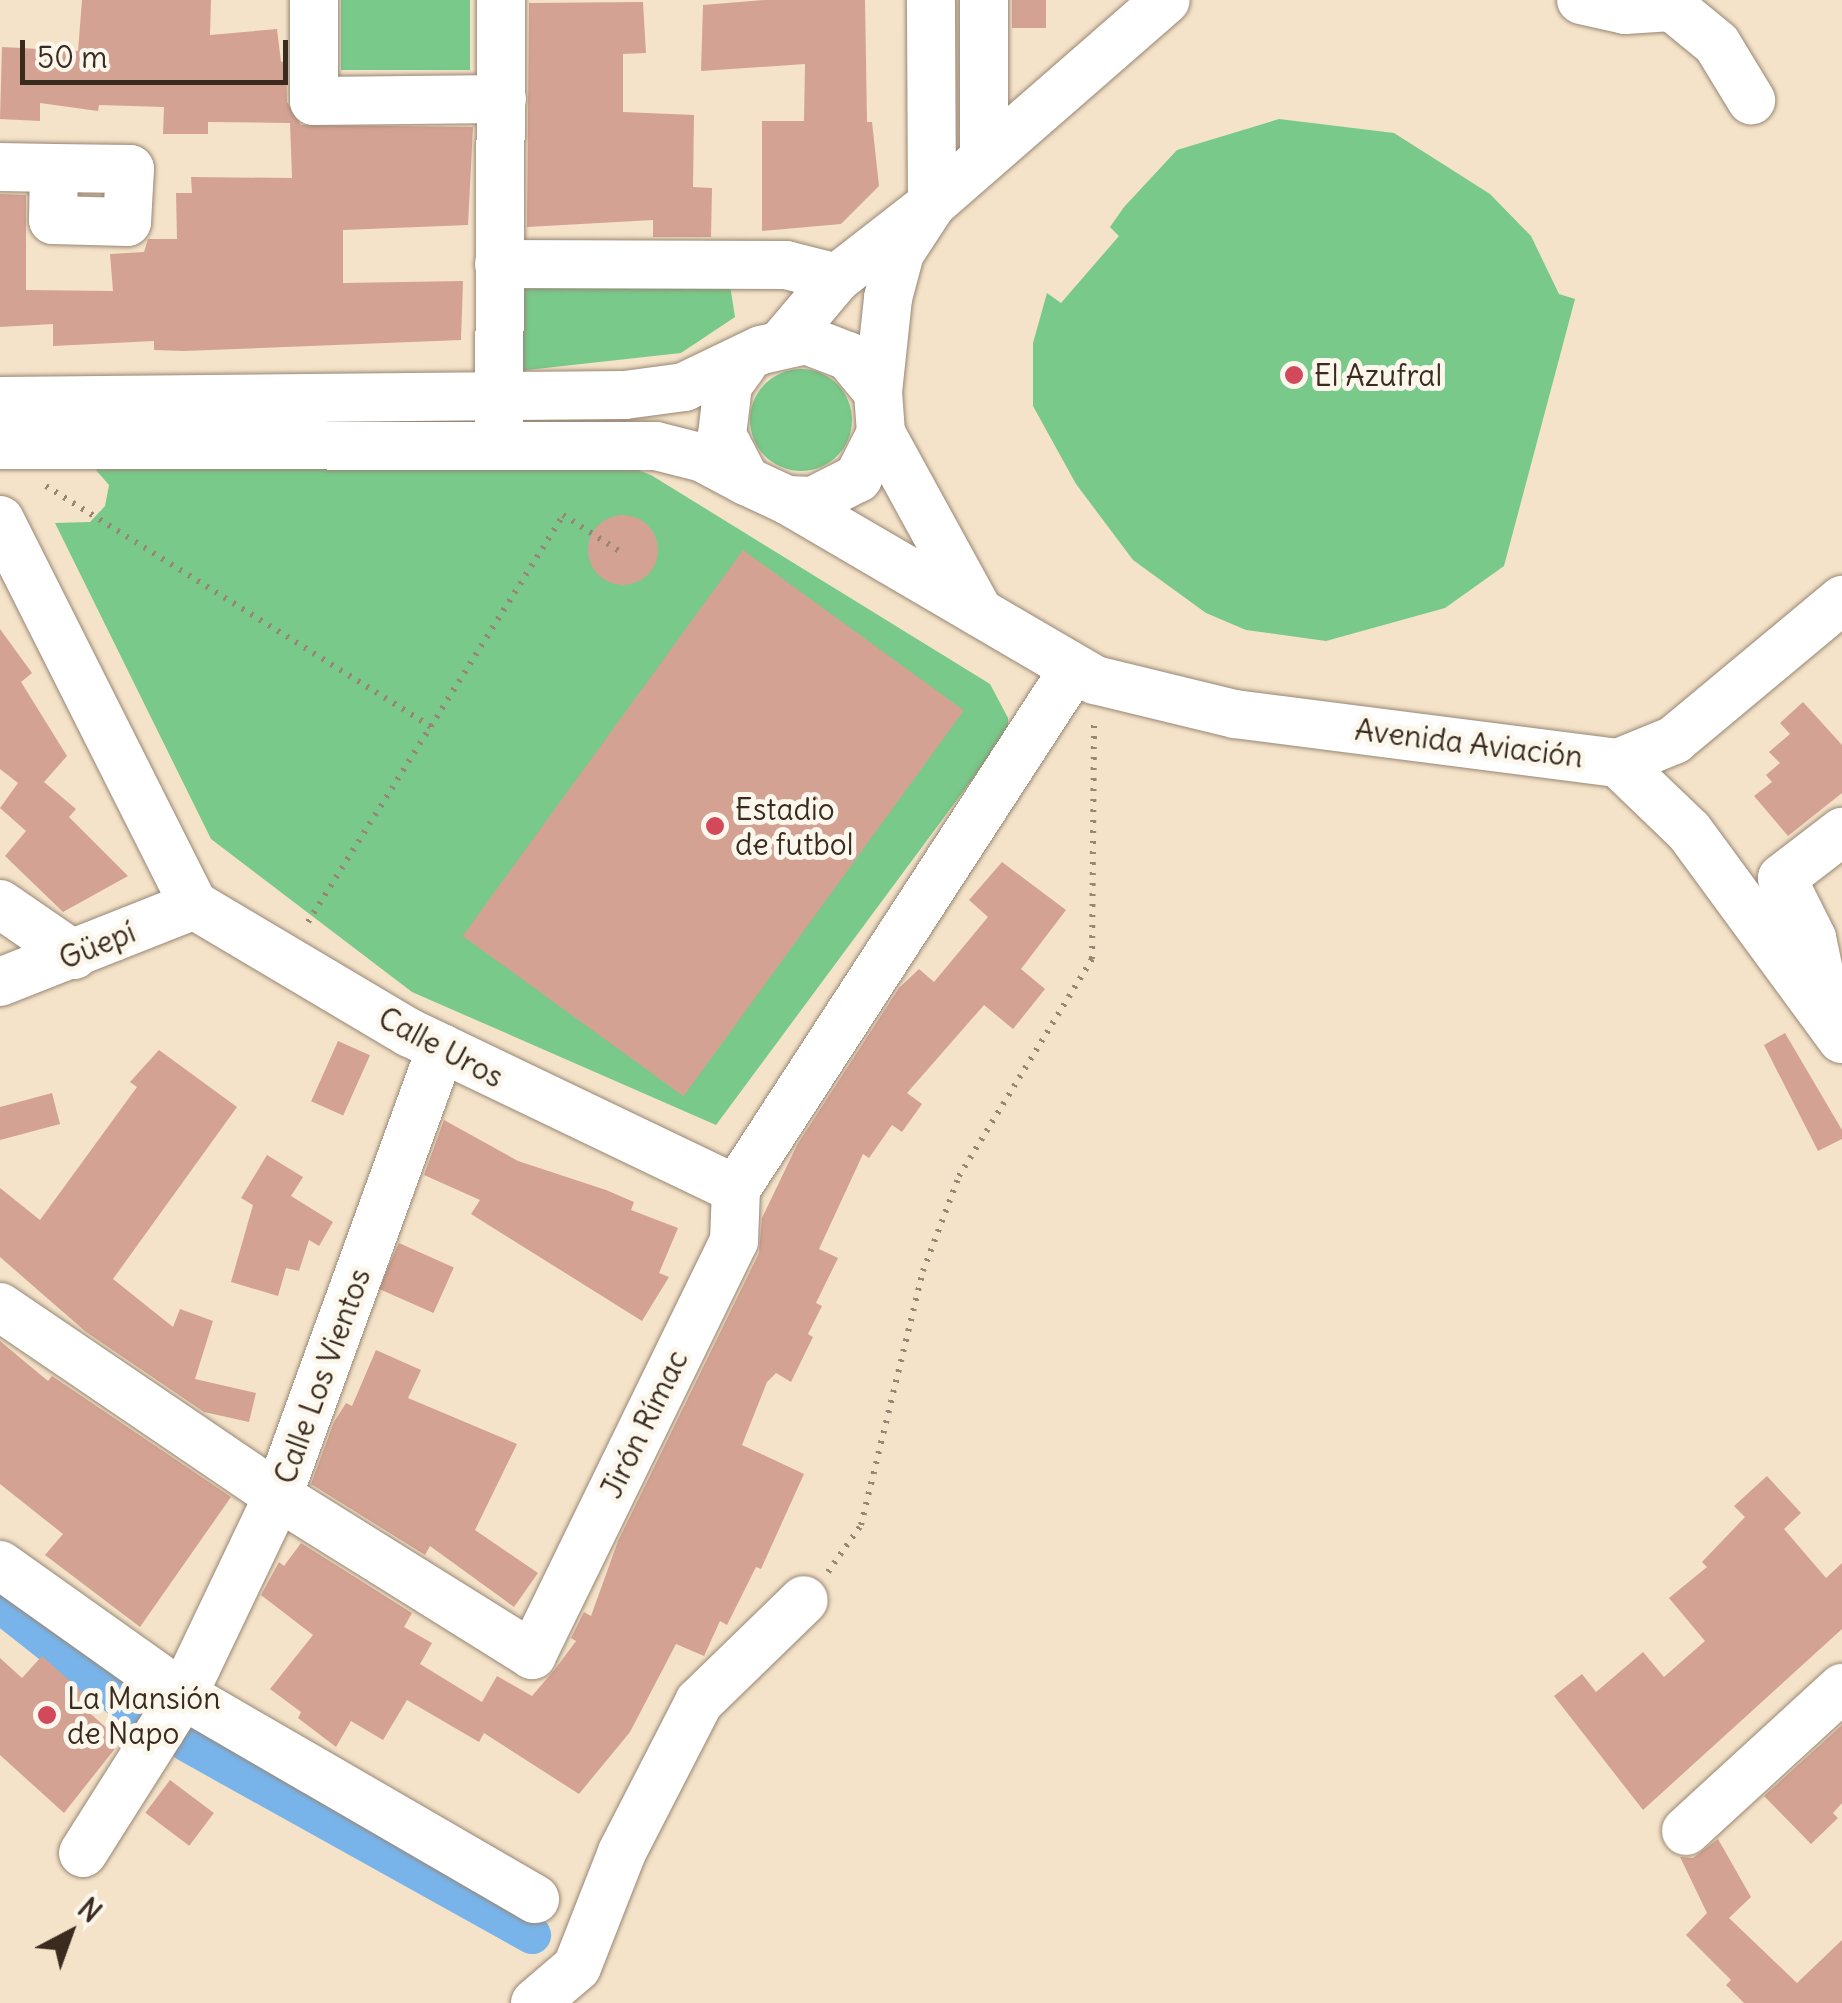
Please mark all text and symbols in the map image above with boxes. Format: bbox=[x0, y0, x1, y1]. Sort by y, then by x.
scale bar bbox=[25, 20, 292, 82]
text: 50 m bbox=[37, 38, 107, 76]
place label: El Azufral bbox=[1314, 357, 1442, 393]
marker: El Azufral bbox=[1283, 364, 1305, 386]
street label: Avenida Aviación bbox=[1353, 711, 1585, 775]
place label: Estadio de futbol bbox=[735, 791, 853, 862]
marker: Estadio de futbol bbox=[704, 815, 726, 837]
street label: Güepí bbox=[54, 914, 140, 976]
street label: Calle Uros bbox=[372, 999, 510, 1095]
street label: Calle Los Vientos bbox=[266, 1263, 378, 1489]
street label: Jirón Rímac bbox=[593, 1344, 695, 1504]
place label: La Mansión de Napo bbox=[67, 1680, 221, 1750]
marker: La Mansión de Napo bbox=[36, 1704, 58, 1726]
north arrow bbox=[20, 1883, 120, 1983]
text: N bbox=[71, 1890, 109, 1930]

